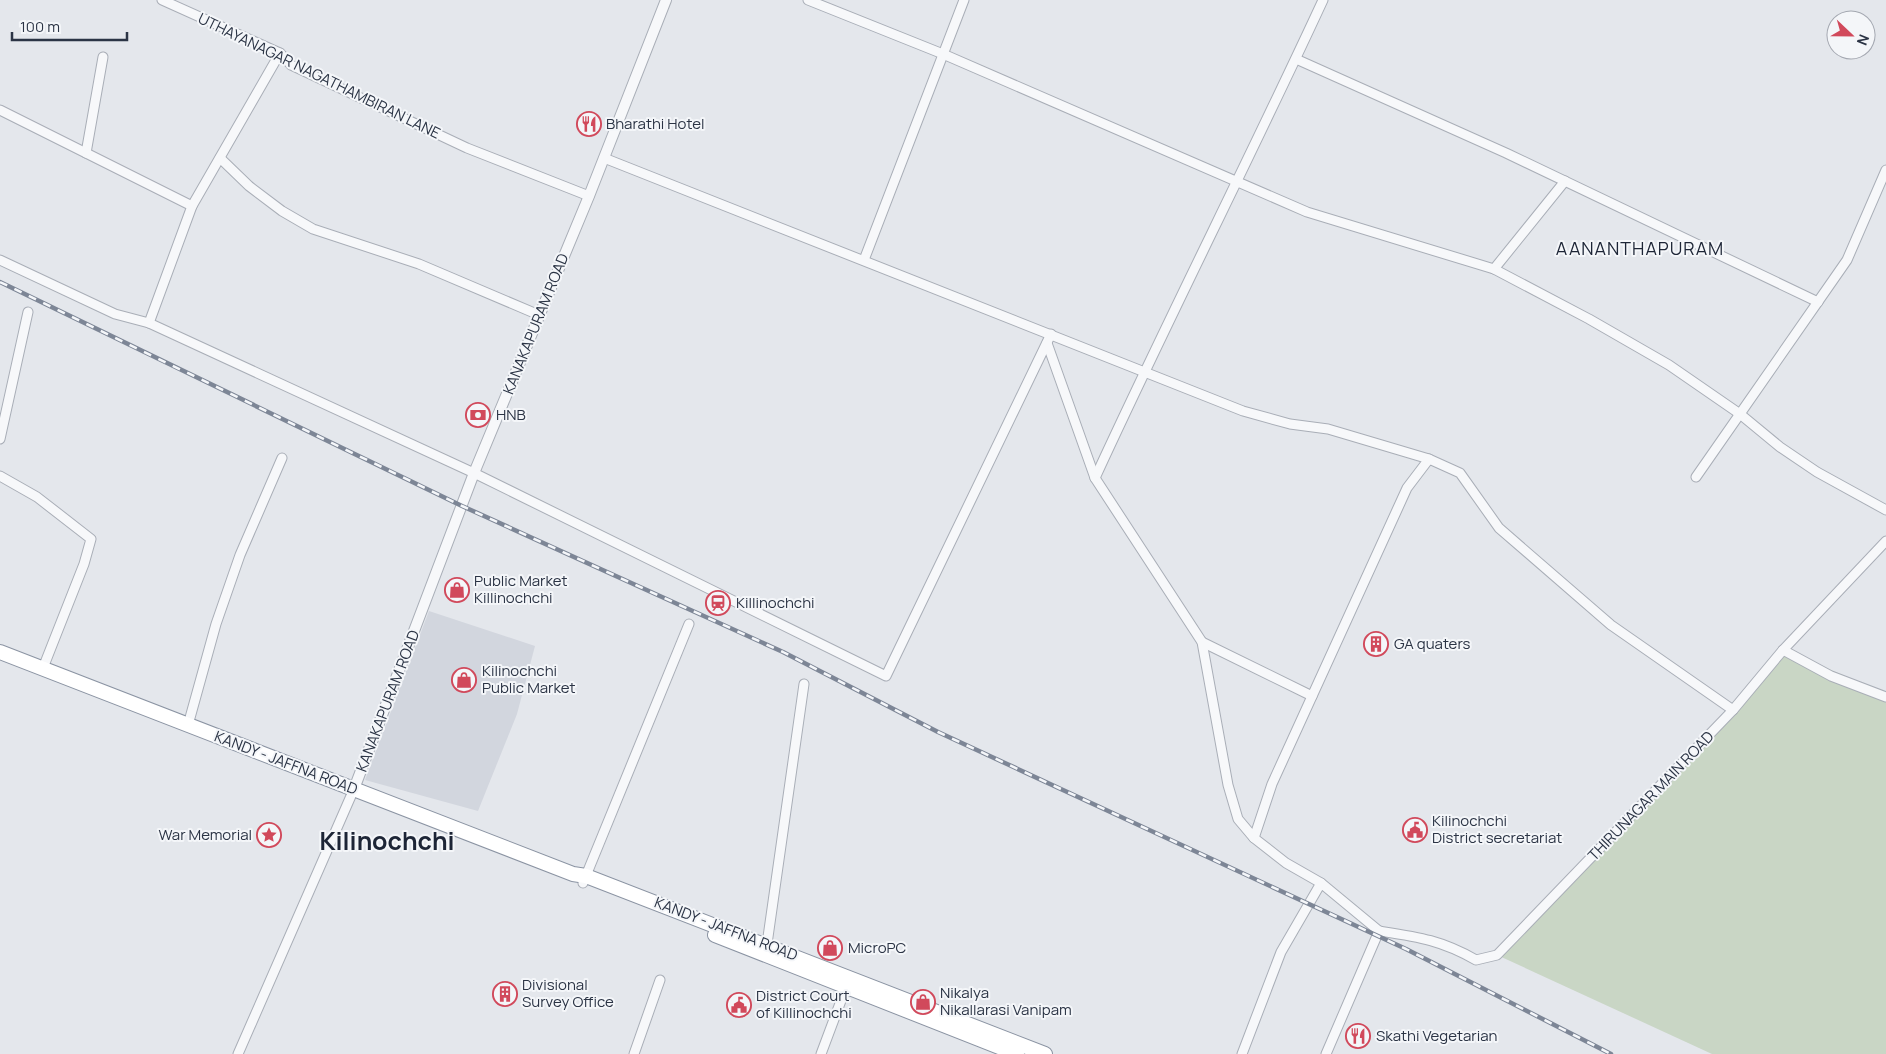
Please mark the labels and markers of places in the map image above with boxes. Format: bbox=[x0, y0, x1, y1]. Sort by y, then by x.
restaurant icon: Bharathi Hotel bbox=[576, 111, 602, 137]
place label: Bharathi Hotel bbox=[606, 113, 704, 134]
bank icon: HNB bbox=[465, 402, 491, 428]
place label: HNB bbox=[496, 404, 526, 425]
place label: Public Market Killinochchi bbox=[474, 570, 568, 608]
shop icon: Public Market Killinochchi bbox=[444, 577, 470, 603]
station icon: Killinochchi bbox=[705, 590, 731, 616]
place label: Killinochchi bbox=[736, 592, 815, 613]
building icon: GA quaters bbox=[1363, 631, 1389, 657]
place label: GA quaters bbox=[1394, 633, 1470, 654]
place label: Kilinochchi Public Market bbox=[482, 660, 576, 698]
shop icon: Kilinochchi Public Market bbox=[451, 667, 477, 693]
place label: Kilinochchi District secretariat bbox=[1432, 810, 1562, 848]
public building icon: Kilinochchi District secretariat bbox=[1402, 817, 1428, 843]
place icon: War Memorial bbox=[256, 822, 282, 848]
place label: War Memorial bbox=[158, 824, 252, 845]
shop icon: MicroPC bbox=[817, 935, 843, 961]
place label: MicroPC bbox=[848, 937, 907, 958]
place label: Divisional Survey Office bbox=[522, 974, 614, 1012]
building icon: Divisional Survey Office bbox=[492, 981, 518, 1007]
place label: Nikalya Nikallarasi Vanipam bbox=[940, 982, 1072, 1020]
place label: District Court of Killinochchi bbox=[756, 985, 852, 1023]
shop icon: Nikalya Nikallarasi Vanipam bbox=[910, 989, 936, 1015]
public building icon: District Court of Killinochchi bbox=[726, 992, 752, 1018]
restaurant icon: Skathi Vegetarian bbox=[1345, 1023, 1371, 1049]
place label: Skathi Vegetarian bbox=[1376, 1025, 1498, 1046]

